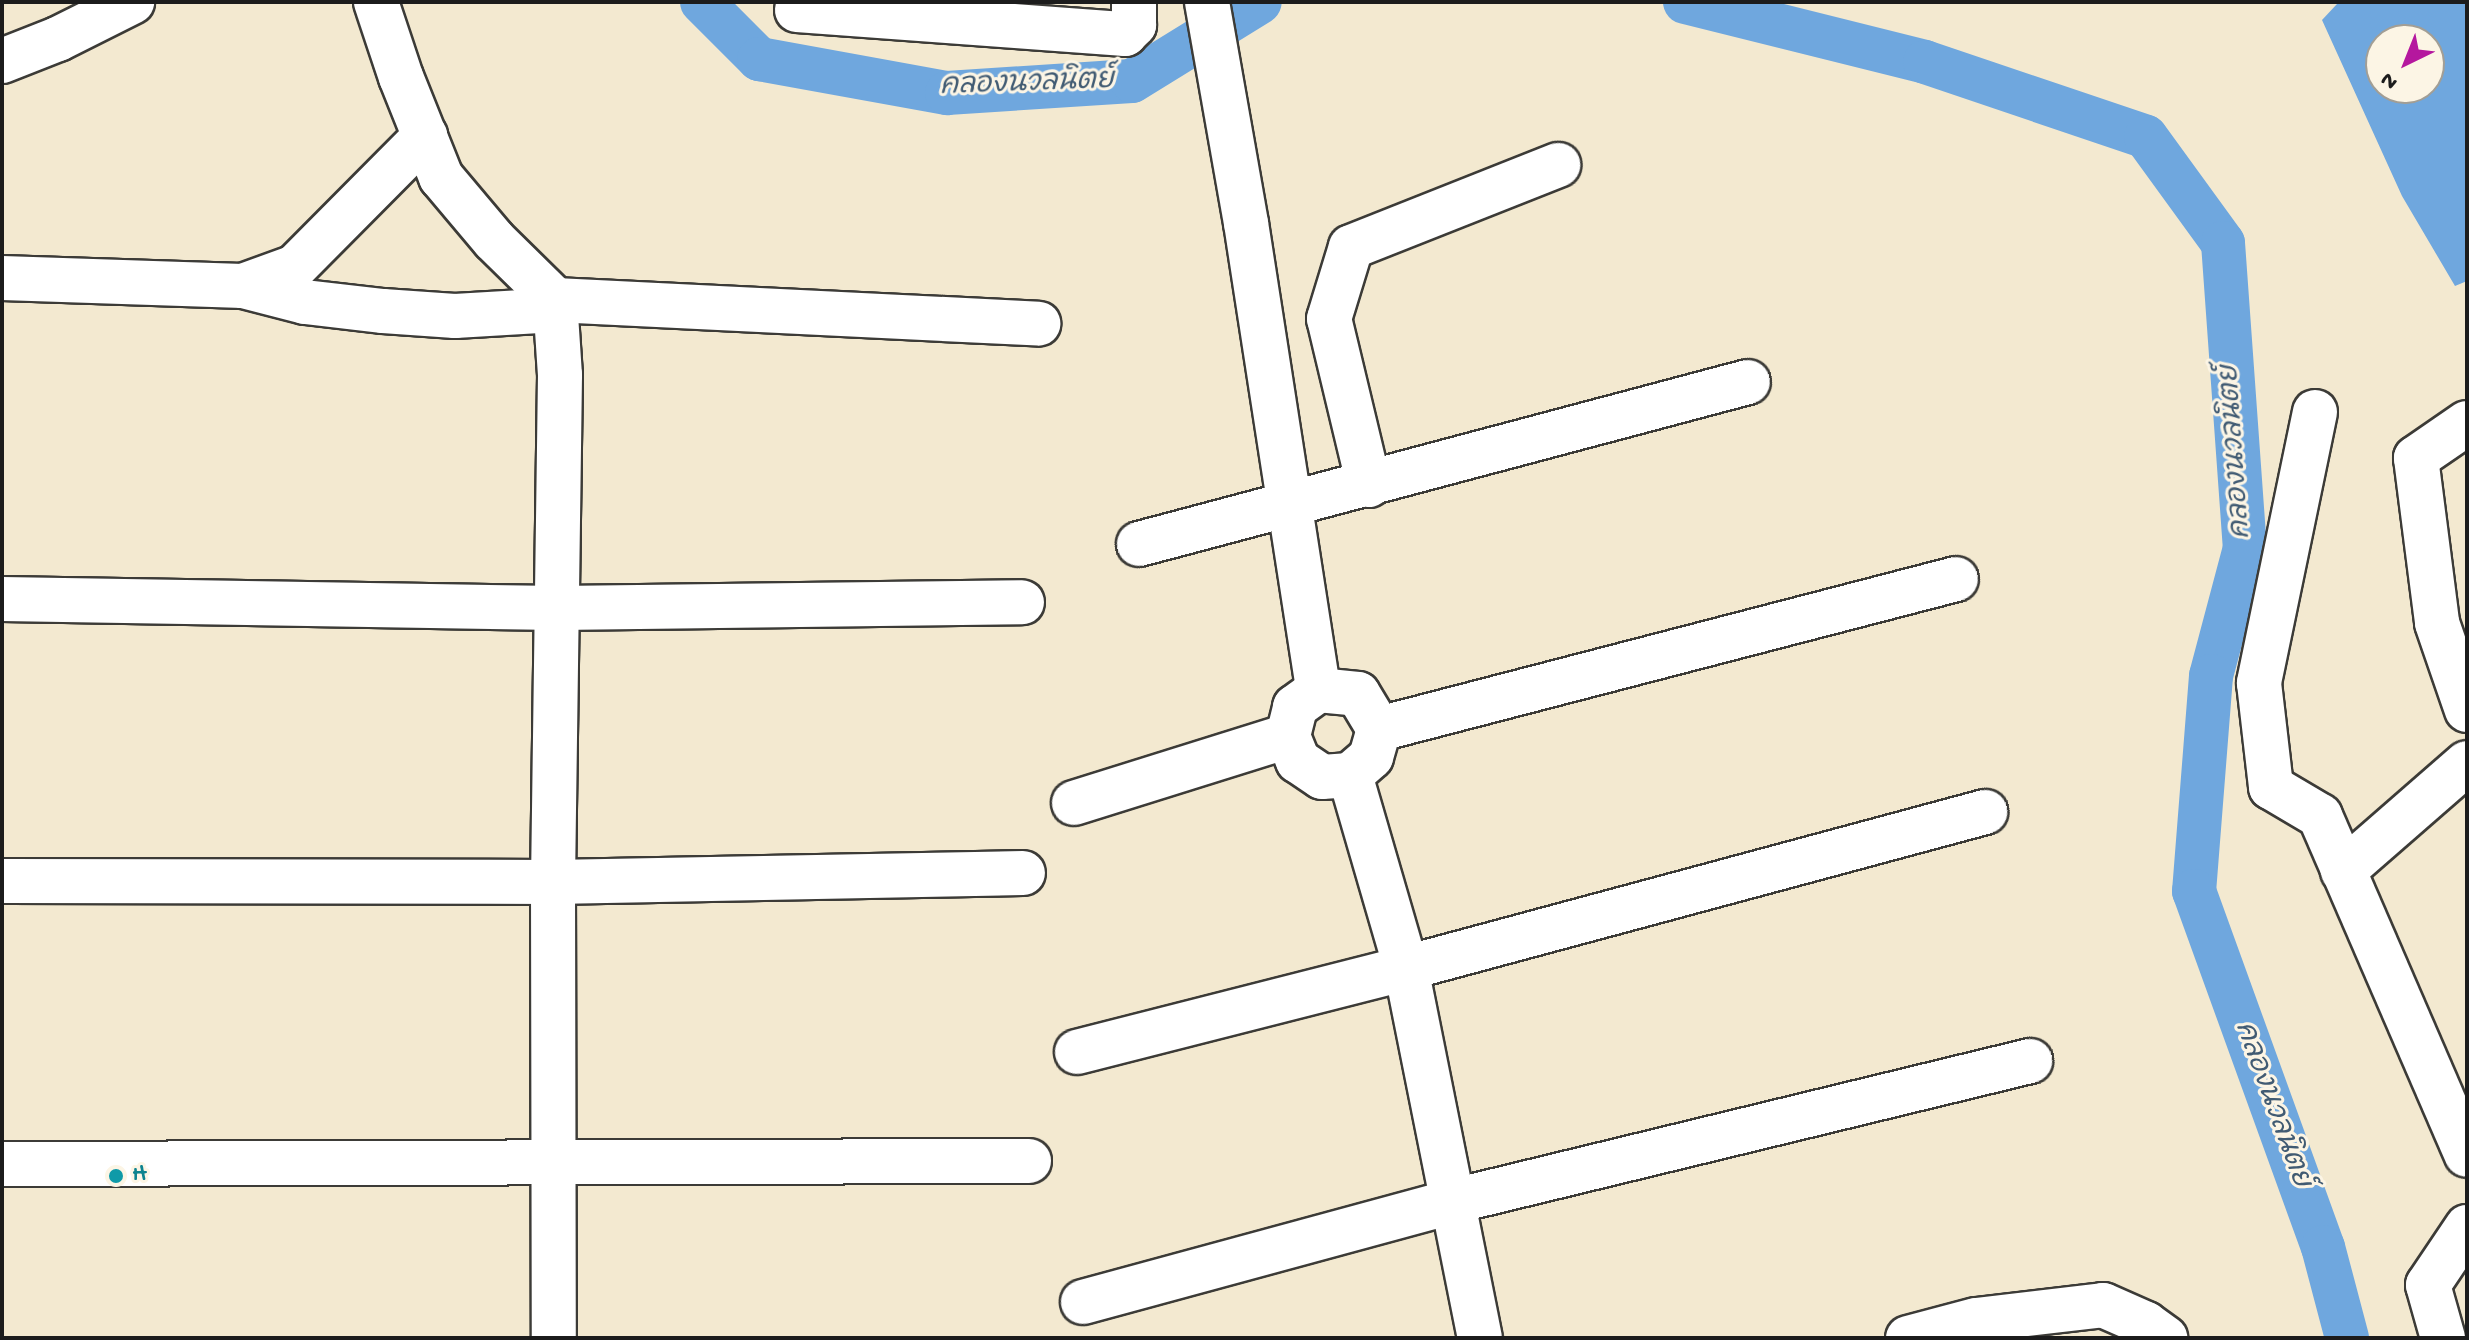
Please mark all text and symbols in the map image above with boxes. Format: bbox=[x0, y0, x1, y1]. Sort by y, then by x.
north arrow bbox=[2365, 24, 2445, 104]
water label: คลองนวลนิตย์ bbox=[940, 65, 1114, 105]
text: N bbox=[2376, 66, 2404, 94]
water label: คลองนวลนิตย์ bbox=[2214, 364, 2260, 540]
water label: คลองนวลนิตย์ bbox=[2225, 1018, 2317, 1192]
place label: H bbox=[132, 1160, 147, 1192]
marker: H bbox=[107, 1167, 125, 1185]

